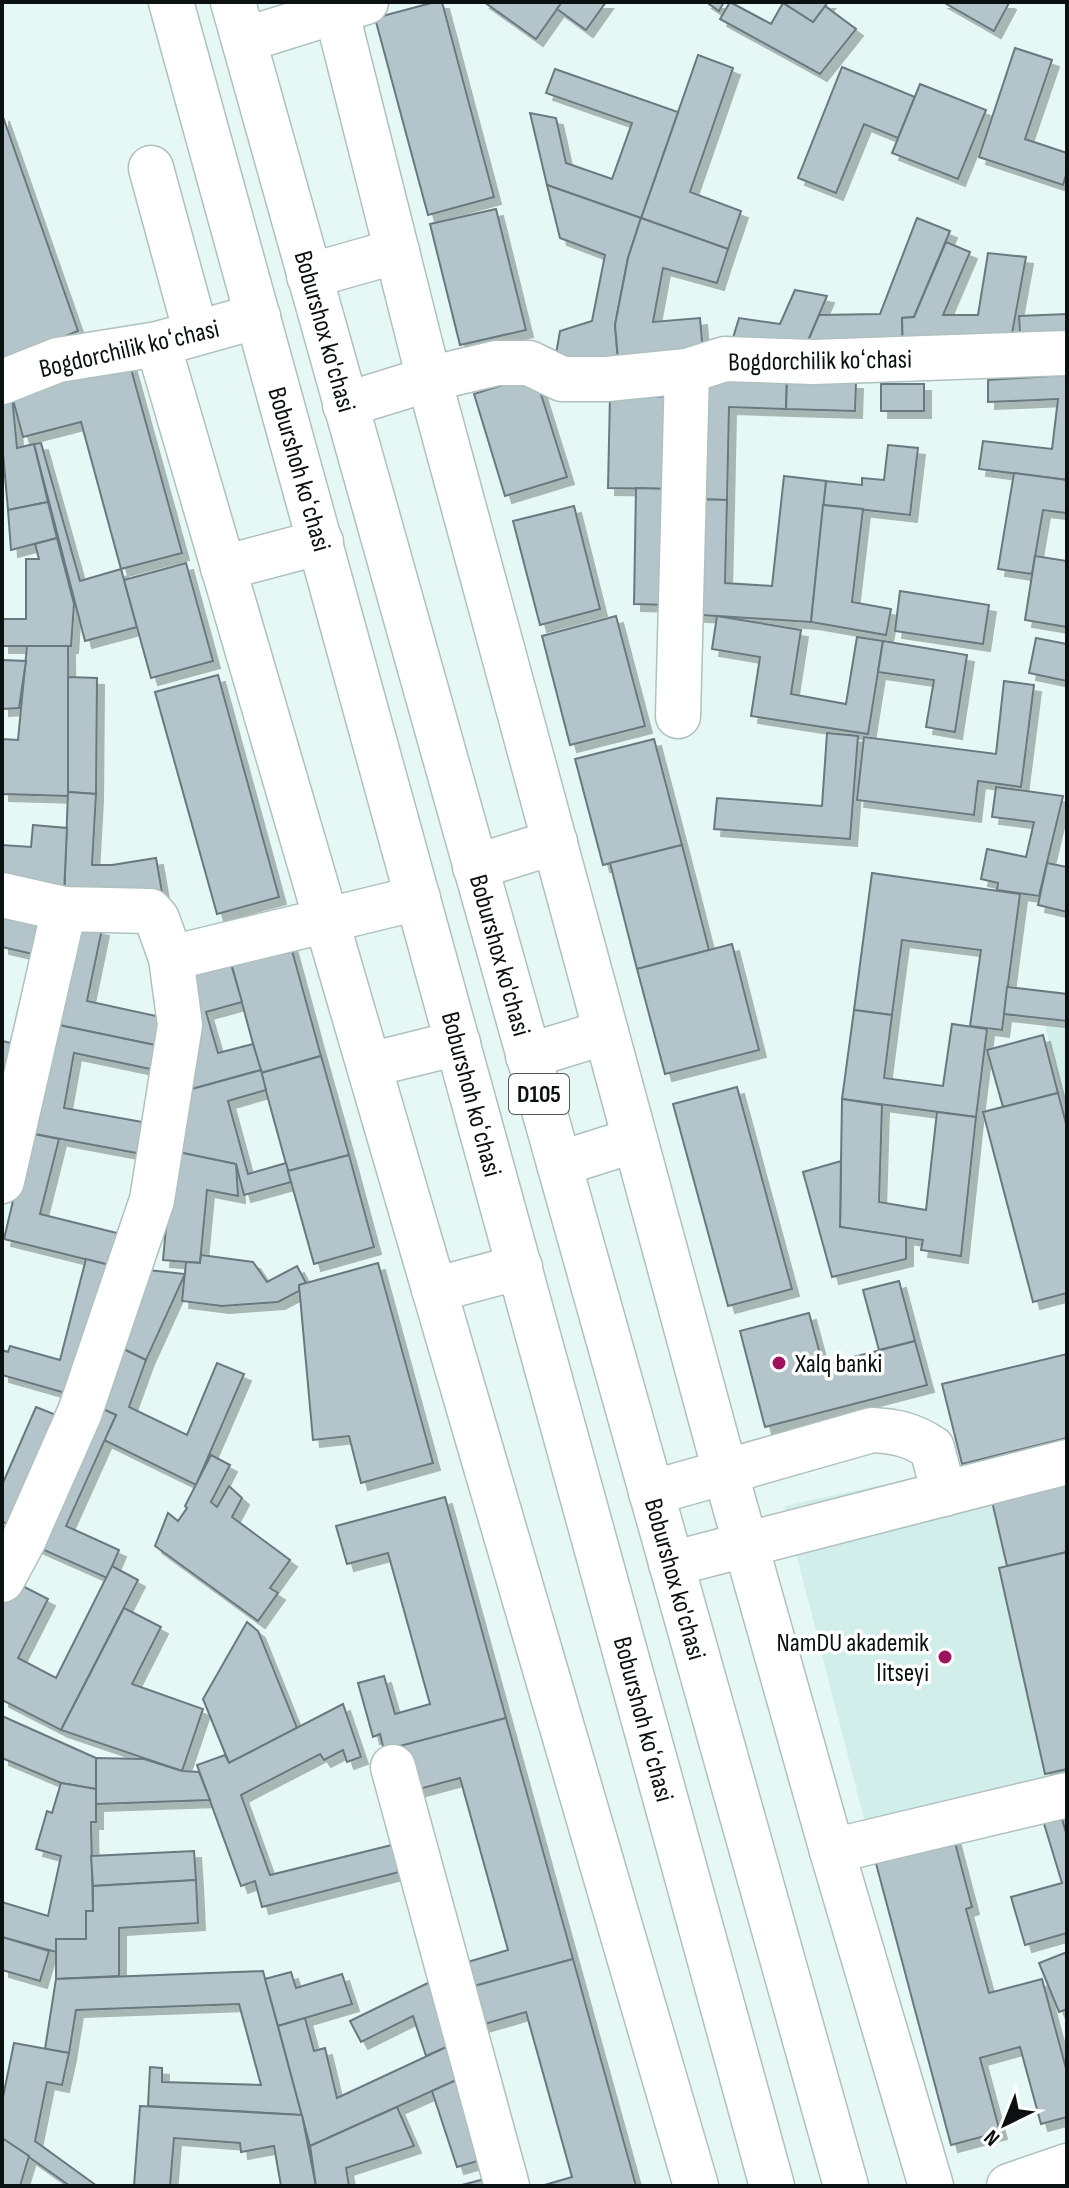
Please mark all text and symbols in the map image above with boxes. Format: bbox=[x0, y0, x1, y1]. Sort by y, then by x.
street label: Boburshox ko'chasi bbox=[287, 247, 361, 416]
street label: Bogdorchilik koʻchasi bbox=[36, 314, 222, 385]
street label: Bogdorchilik koʻchasi bbox=[728, 344, 912, 379]
street label: Boburshoh koʻchasi bbox=[260, 384, 337, 555]
street label: Boburshox ko'chasi bbox=[462, 871, 536, 1040]
street label: Boburshoh koʻchasi bbox=[434, 1009, 507, 1180]
road number: D105 bbox=[509, 1074, 569, 1114]
place label: Xalq banki bbox=[794, 1349, 882, 1380]
marker: Xalq banki bbox=[770, 1354, 788, 1372]
street label: Boburshox ko'chasi bbox=[637, 1495, 712, 1664]
place label: NamDU akademik litseyi bbox=[777, 1628, 929, 1689]
street label: Boburshoh koʻchasi bbox=[606, 1634, 679, 1805]
marker: NamDU akademik litseyi bbox=[936, 1648, 954, 1666]
north arrow bbox=[965, 2084, 1045, 2164]
text: N bbox=[979, 2124, 1006, 2151]

